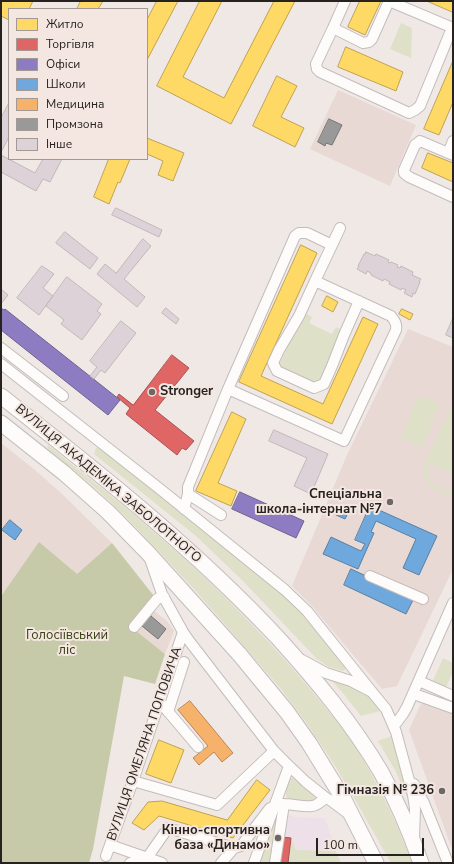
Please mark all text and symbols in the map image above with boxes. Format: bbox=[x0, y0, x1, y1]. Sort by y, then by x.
legend bbox=[8, 8, 148, 160]
text: Житло bbox=[46, 16, 84, 32]
text: Торгівля bbox=[46, 36, 94, 52]
text: Офіси bbox=[46, 56, 80, 72]
text: Школи bbox=[46, 76, 86, 92]
text: Медицина bbox=[46, 96, 105, 112]
text: Промзона bbox=[46, 116, 103, 132]
text: Інше bbox=[46, 136, 72, 152]
place label: Stronger bbox=[160, 384, 213, 400]
marker: Stronger bbox=[147, 387, 157, 397]
street label: ВУЛИЦЯ АКАДЕМІКА ЗАБОЛОТНОГО bbox=[12, 401, 204, 567]
place label: Спеціальна школа-інтернат №7 bbox=[256, 487, 382, 518]
marker: Спеціальна школа-інтернат №7 bbox=[385, 497, 395, 507]
park label: Голосіївський ліс bbox=[26, 628, 108, 659]
street label: ВУЛИЦЯ ОМЕЛЯНА ПОПОВИЧА bbox=[104, 645, 186, 843]
place label: Гімназія № 236 bbox=[337, 783, 434, 799]
marker: Гімназія № 236 bbox=[437, 786, 447, 796]
place label: Кінно-спортивна база «Динамо» bbox=[162, 823, 270, 854]
scale bar bbox=[318, 830, 426, 856]
marker: Кінно-спортивна база «Динамо» bbox=[273, 833, 283, 843]
text: 100 m bbox=[323, 837, 358, 853]

